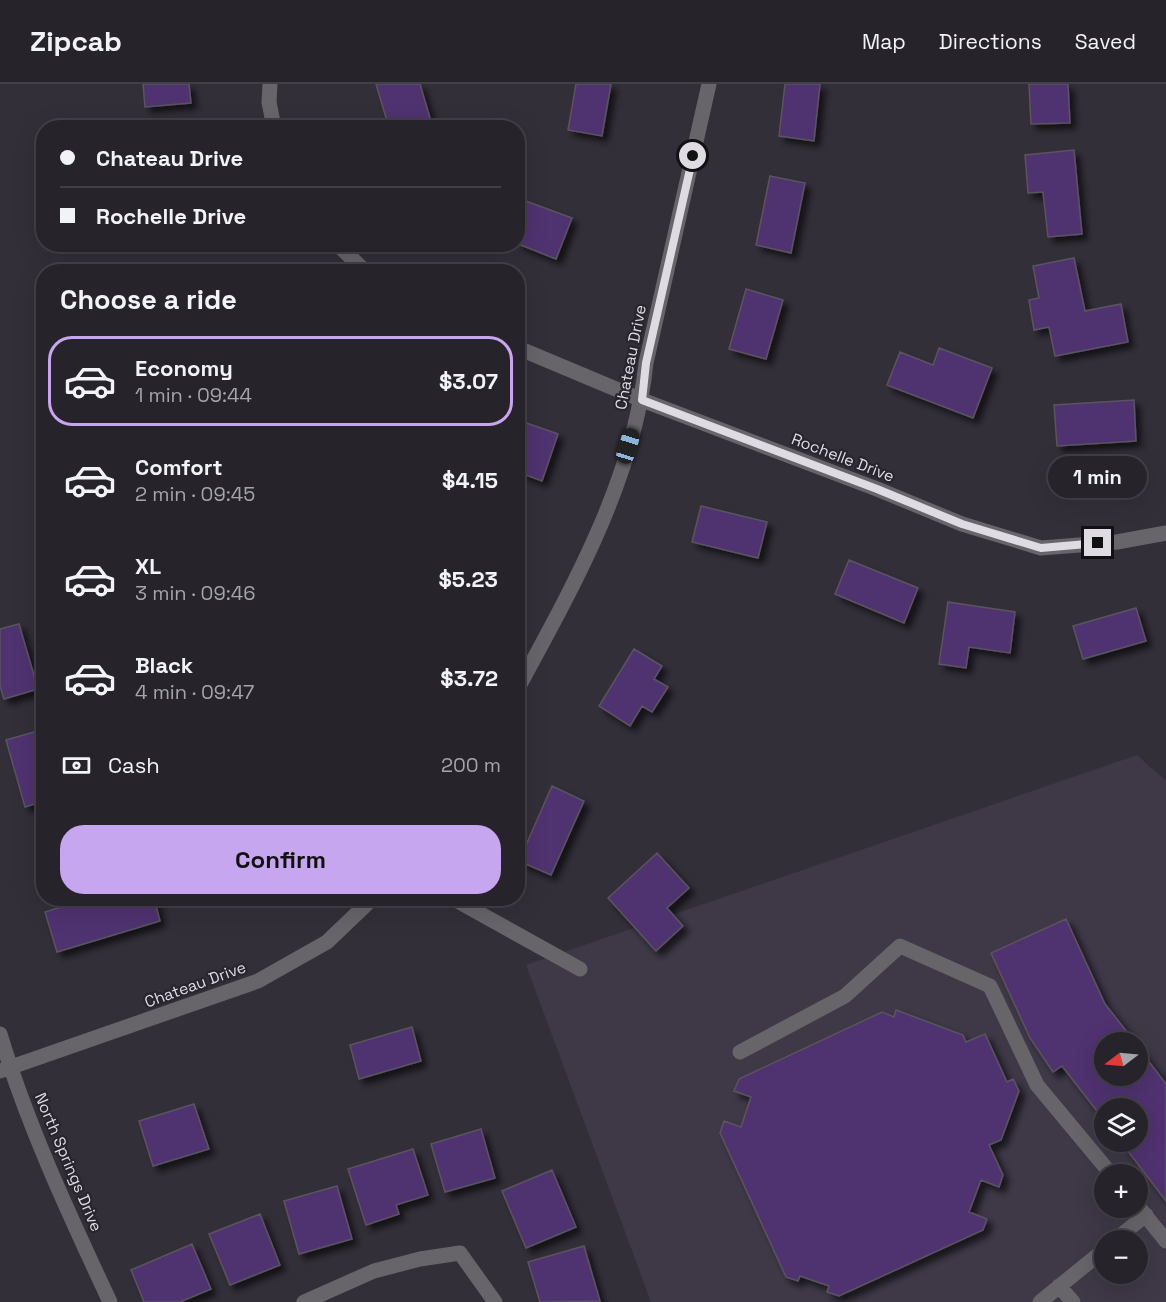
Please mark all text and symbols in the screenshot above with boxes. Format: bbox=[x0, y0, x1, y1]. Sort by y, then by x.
text: Zipcab bbox=[30, 23, 122, 59]
text: Map bbox=[862, 28, 906, 55]
text: Directions bbox=[939, 28, 1042, 55]
text: Saved bbox=[1075, 28, 1136, 55]
route start bbox=[679, 142, 706, 169]
text: Chateau Drive bbox=[96, 144, 243, 172]
text: Rochelle Drive bbox=[96, 202, 246, 230]
text: Choose a ride bbox=[60, 282, 237, 317]
street label: Chateau Drive bbox=[610, 303, 651, 411]
icon: car bbox=[63, 354, 117, 408]
text: Economy bbox=[135, 354, 233, 382]
text: $3.07 bbox=[439, 367, 498, 395]
text: 1 min · 09:44 bbox=[135, 382, 252, 408]
car bbox=[614, 426, 642, 466]
street label: Rochelle Drive bbox=[788, 428, 897, 487]
icon: car bbox=[63, 453, 117, 507]
text: Comfort bbox=[135, 453, 223, 481]
callout: 1 min bbox=[1048, 456, 1148, 498]
text: 1 min bbox=[1073, 464, 1122, 490]
text: $4.15 bbox=[442, 466, 498, 494]
text: 2 min · 09:45 bbox=[135, 481, 255, 507]
route end bbox=[1084, 529, 1111, 556]
icon: car bbox=[63, 552, 117, 606]
text: XL bbox=[135, 552, 161, 580]
text: $5.23 bbox=[438, 565, 498, 593]
text: 3 min · 09:46 bbox=[135, 580, 255, 606]
icon: car bbox=[63, 651, 117, 705]
text: Black bbox=[135, 651, 193, 679]
text: $3.72 bbox=[440, 664, 498, 692]
text: 4 min · 09:47 bbox=[135, 679, 254, 705]
icon: cash bbox=[60, 749, 93, 782]
text: Cash bbox=[108, 751, 160, 779]
text: 200 m bbox=[441, 752, 501, 778]
button: Confirm bbox=[60, 825, 501, 894]
street label: Chateau Drive bbox=[142, 956, 249, 1013]
north arrow bbox=[1094, 1032, 1148, 1086]
map controls bbox=[1094, 1032, 1148, 1284]
street label: North Springs Drive bbox=[30, 1090, 107, 1235]
button: layers bbox=[1094, 1098, 1148, 1152]
button: + bbox=[1094, 1164, 1148, 1218]
button: − bbox=[1094, 1230, 1148, 1284]

